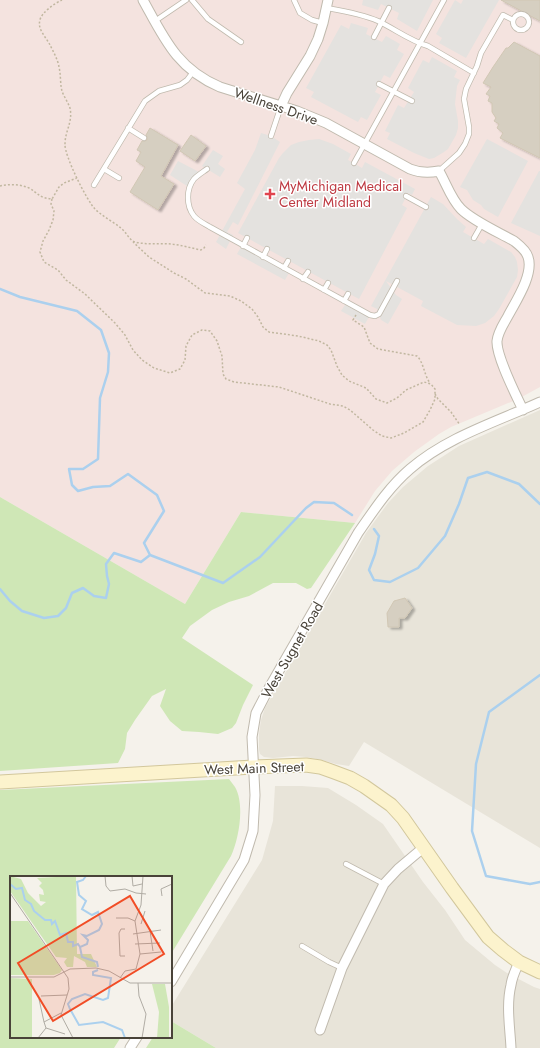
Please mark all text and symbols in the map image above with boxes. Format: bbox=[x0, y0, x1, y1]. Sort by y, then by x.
street label: Wellness Drive bbox=[231, 82, 321, 130]
place label: MyMichigan Medical Center Midland bbox=[279, 176, 402, 212]
marker: MyMichigan Medical Center Midland bbox=[264, 188, 276, 200]
street label: West Sugnet Road bbox=[256, 598, 328, 702]
street label: West Main Street bbox=[204, 756, 305, 780]
inset map bbox=[10, 876, 172, 1038]

